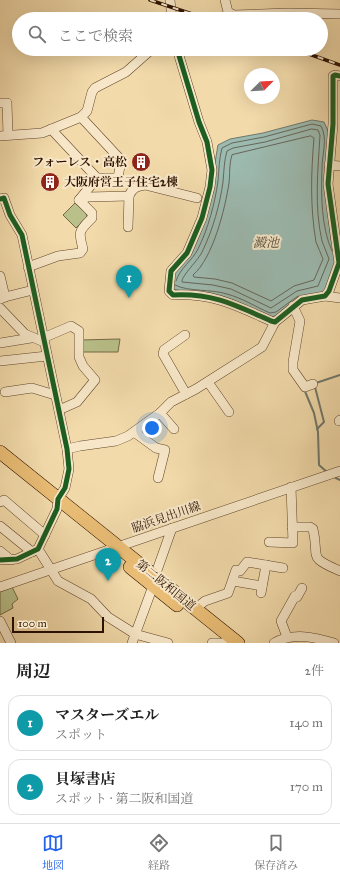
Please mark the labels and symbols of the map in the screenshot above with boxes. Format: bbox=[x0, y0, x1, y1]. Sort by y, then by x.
north arrow bbox=[244, 68, 280, 104]
building icon: フォーレス・高松 bbox=[130, 151, 152, 173]
place label: フォーレス・高松 bbox=[32, 155, 127, 169]
building icon: 大阪府営王子住宅2棟 bbox=[39, 171, 61, 193]
place label: 大阪府営王子住宅2棟 bbox=[64, 175, 178, 189]
water label: 澱池 bbox=[253, 235, 281, 251]
pin: 1 bbox=[116, 265, 142, 298]
your location bbox=[142, 418, 162, 438]
street label: 脇浜見出川線 bbox=[130, 499, 202, 535]
pin: 2 bbox=[95, 548, 121, 581]
street label: 第二阪和国道 bbox=[134, 557, 198, 613]
scale bar bbox=[12, 615, 104, 634]

